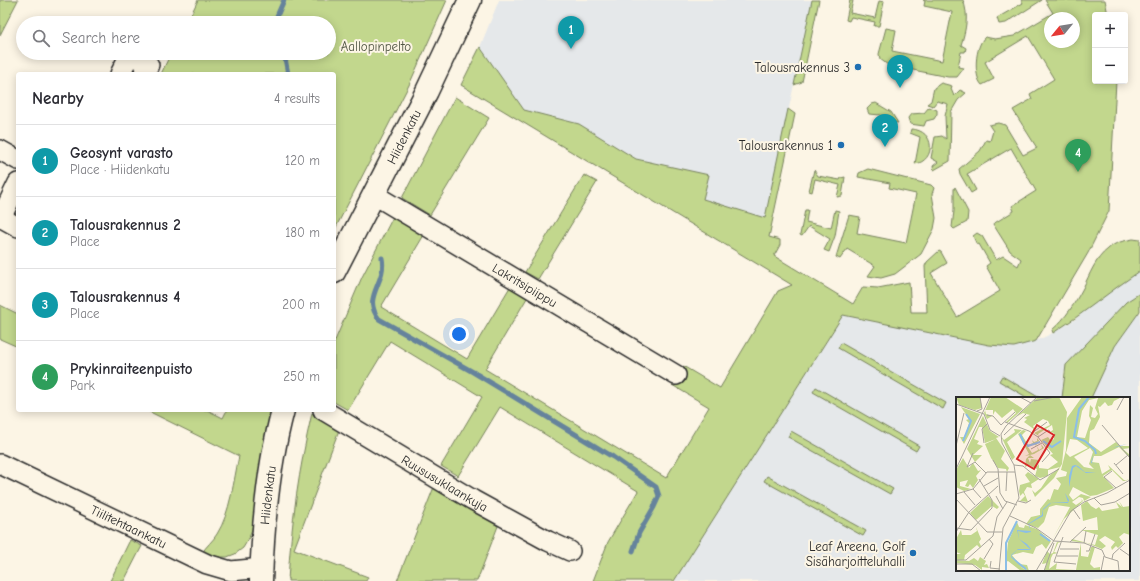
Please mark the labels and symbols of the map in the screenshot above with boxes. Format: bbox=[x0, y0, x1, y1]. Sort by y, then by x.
north arrow bbox=[1044, 12, 1080, 48]
pin: 1 bbox=[558, 16, 584, 49]
park label: Aallopinpelto bbox=[341, 39, 411, 54]
pin: 3 bbox=[887, 55, 913, 88]
place label: Talousrakennus 3 bbox=[754, 60, 850, 75]
marker: Talousrakennus 3 bbox=[853, 62, 863, 72]
street label: Hiidenkatu bbox=[384, 107, 424, 167]
pin: 2 bbox=[872, 114, 898, 147]
place label: Talousrakennus 1 bbox=[739, 138, 833, 153]
pin: 4 bbox=[1065, 139, 1091, 172]
marker: Talousrakennus 1 bbox=[836, 140, 846, 150]
street label: Lakritsipiippu bbox=[490, 260, 560, 310]
your location bbox=[449, 324, 469, 344]
inset map bbox=[956, 397, 1130, 571]
street label: Ruususuklaankuja bbox=[399, 452, 490, 515]
street label: Hiidenkatu bbox=[257, 465, 279, 525]
street label: Tiilitehtaankatu bbox=[88, 502, 169, 551]
place label: Leaf Areena, Golf Sisäharjoitteluhalli bbox=[806, 539, 906, 569]
marker: Leaf Areena, Golf Sisäharjoitteluhalli bbox=[908, 548, 918, 558]

